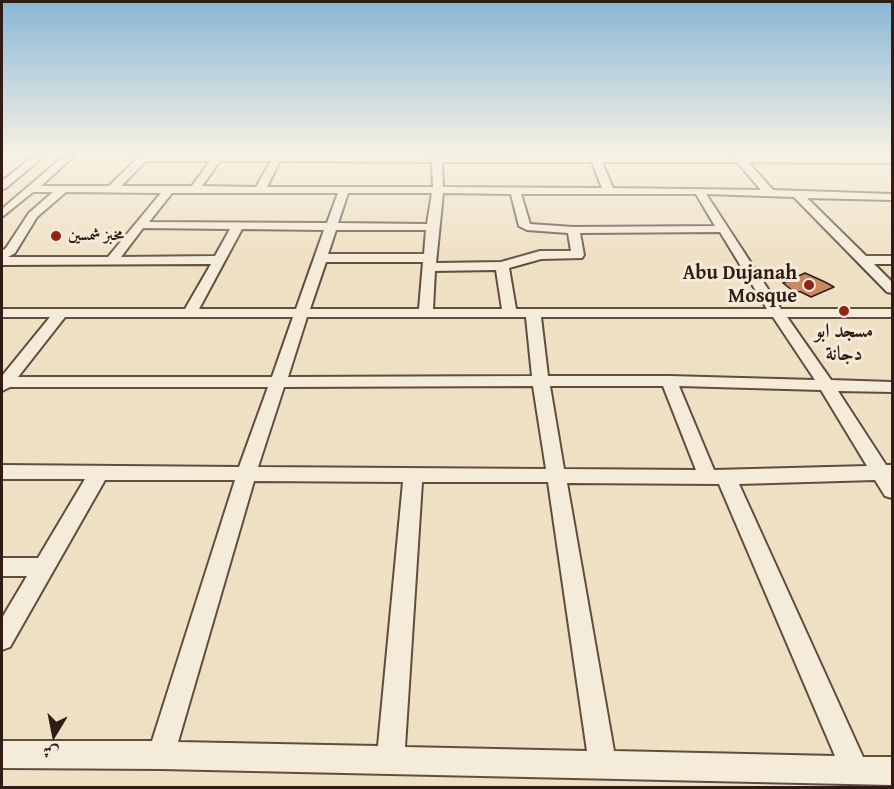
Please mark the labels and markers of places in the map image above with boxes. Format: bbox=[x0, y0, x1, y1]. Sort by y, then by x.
place label: مخبز شمسين bbox=[68, 226, 124, 246]
marker: مخبز شمسين bbox=[49, 229, 63, 243]
place label: Abu Dujanah Mosque bbox=[683, 262, 797, 309]
marker: Abu Dujanah Mosque bbox=[802, 278, 816, 292]
marker: مسجد ابو دجانة bbox=[837, 304, 851, 318]
place label: مسجد ابو دجانة bbox=[815, 320, 873, 367]

